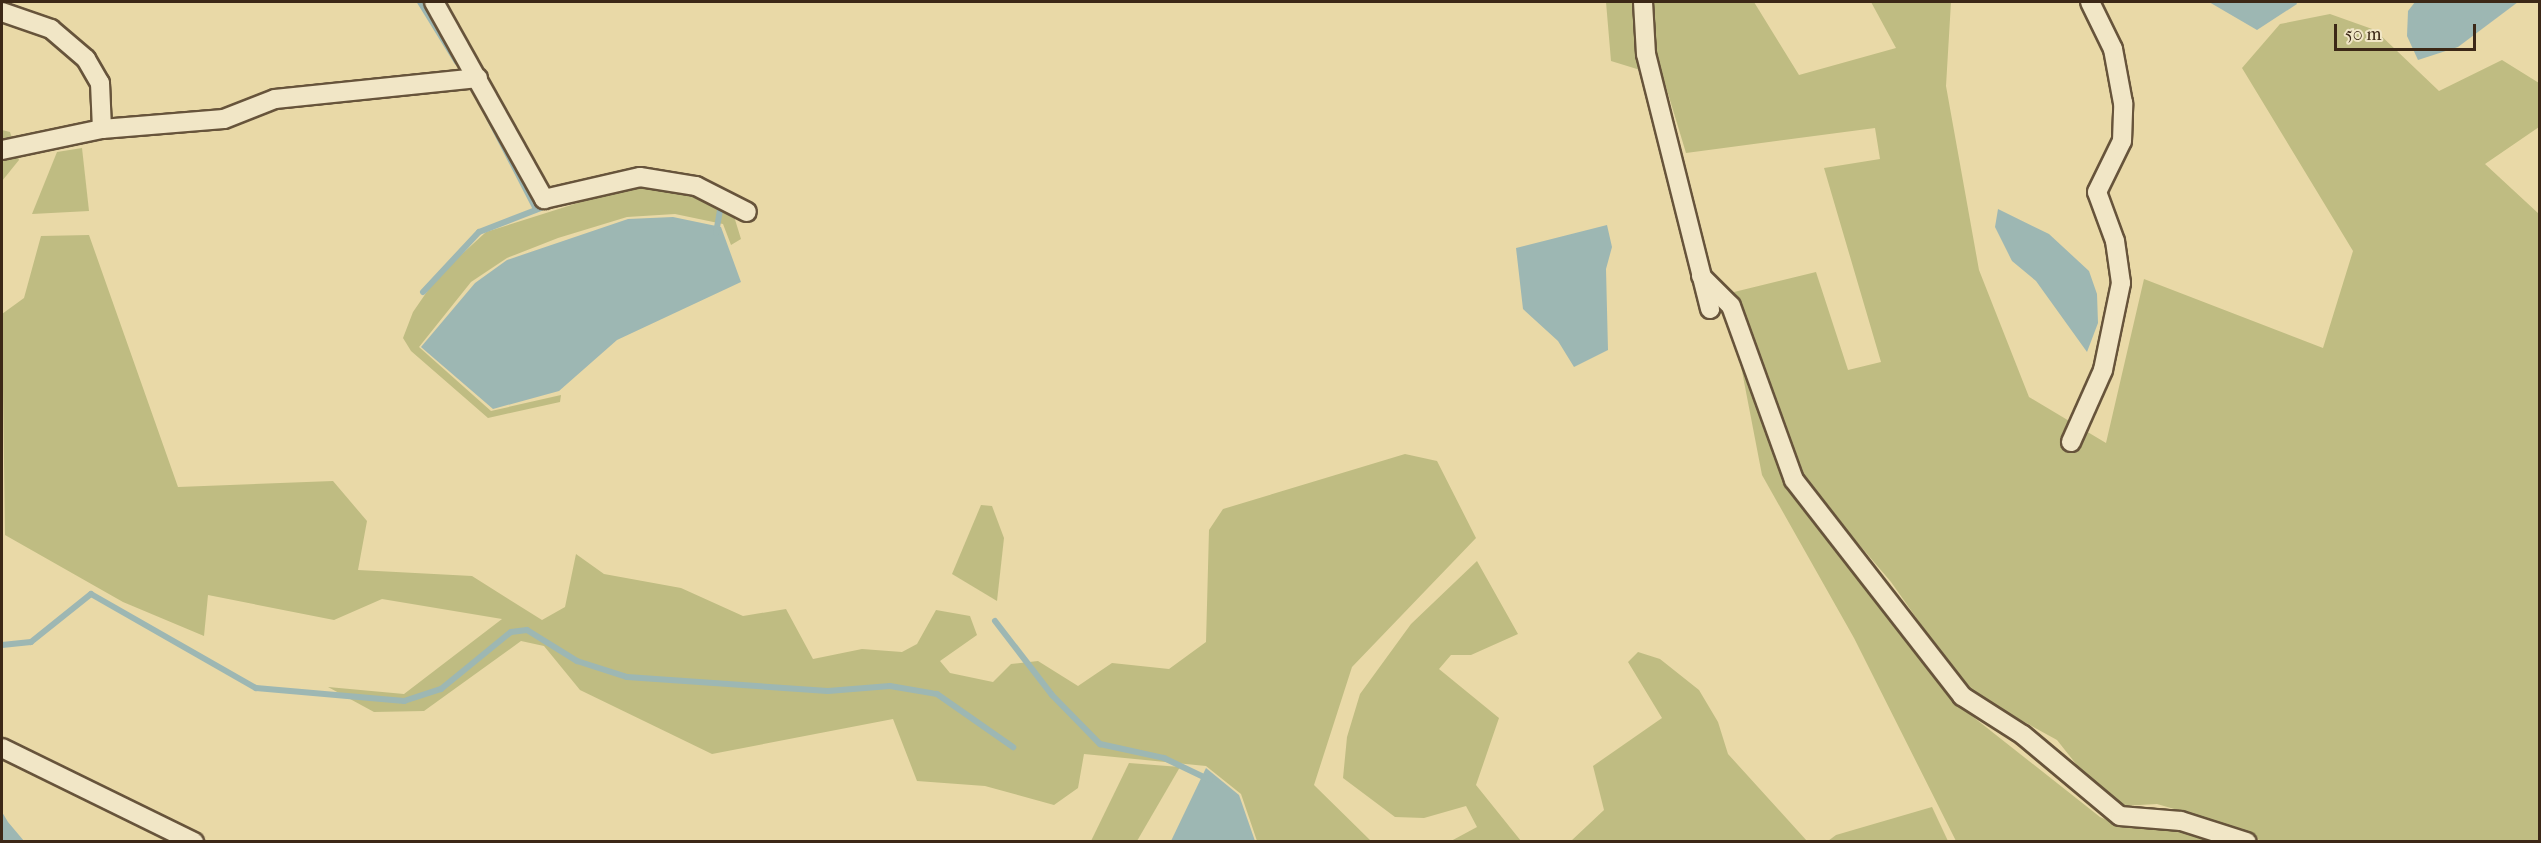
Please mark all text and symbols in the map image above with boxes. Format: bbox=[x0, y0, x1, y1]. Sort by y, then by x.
scale bar bbox=[2337, 12, 2480, 50]
text: 50 m bbox=[2345, 24, 2381, 45]

